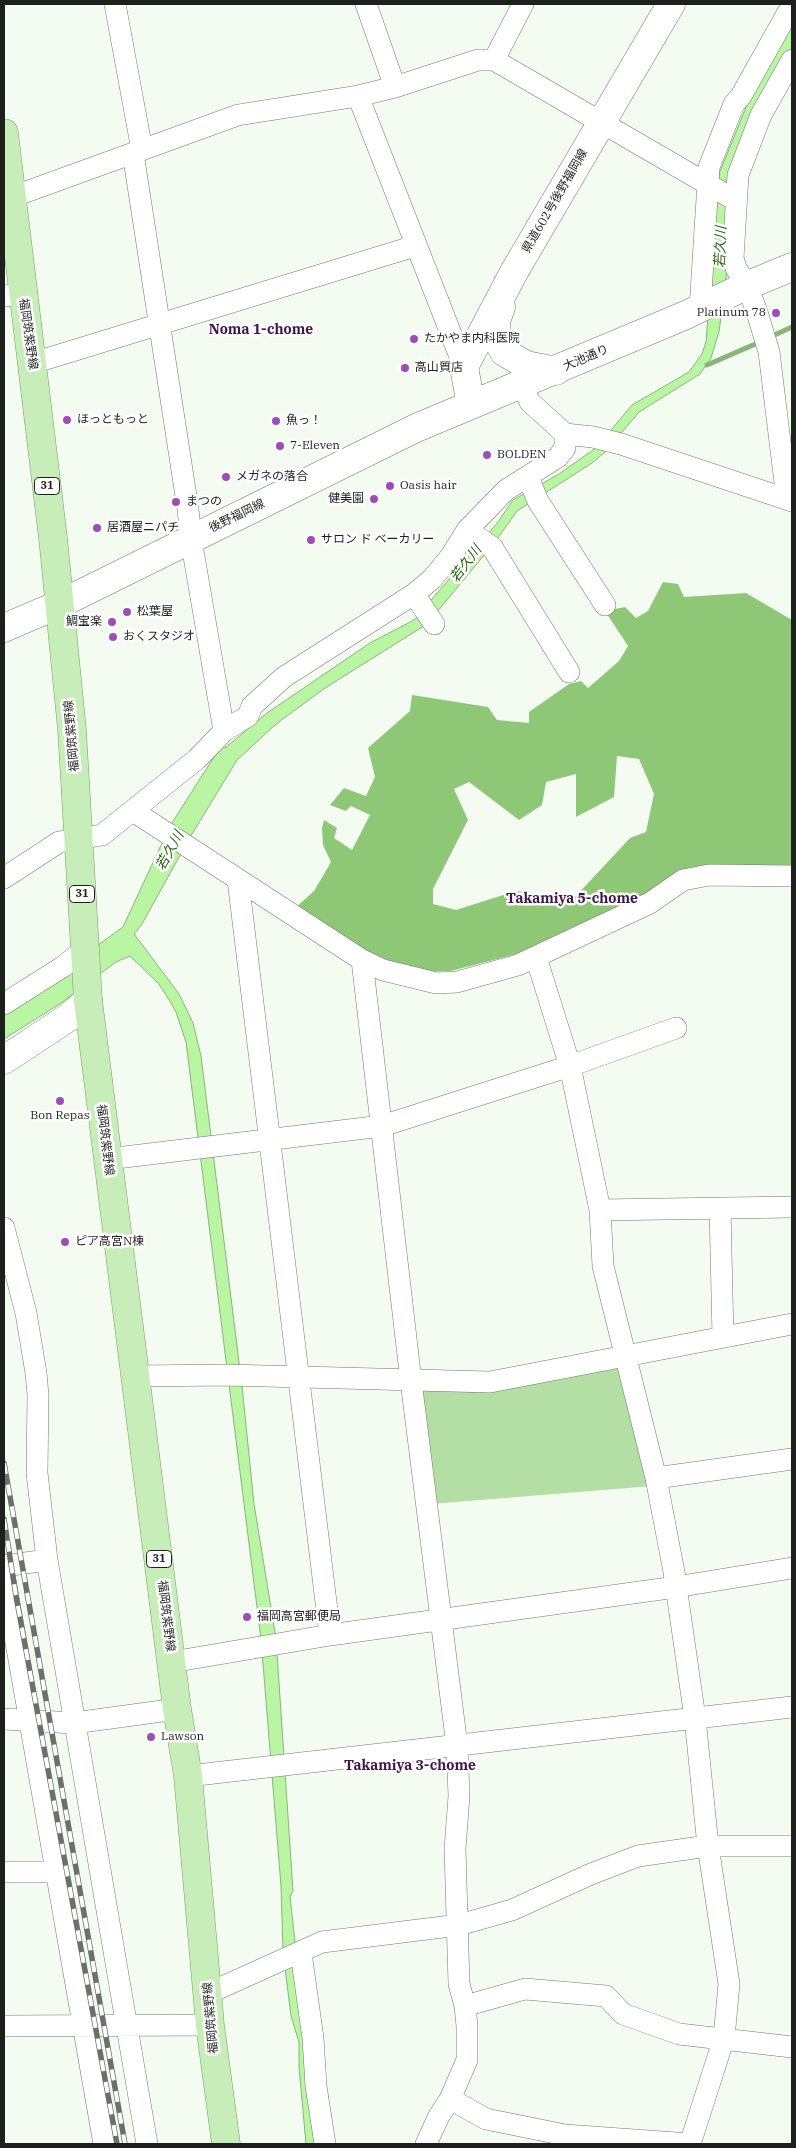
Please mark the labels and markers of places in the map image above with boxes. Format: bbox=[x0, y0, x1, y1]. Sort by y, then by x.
place label: Platinum 78 bbox=[697, 306, 766, 320]
marker: Platinum 78 bbox=[770, 307, 782, 319]
place label: たかやま内科医院 bbox=[424, 332, 520, 346]
marker: たかやま内科医院 bbox=[408, 333, 420, 345]
place label: 高山質店 bbox=[415, 361, 463, 375]
marker: 高山質店 bbox=[399, 362, 411, 374]
place label: ほっともっと bbox=[77, 413, 149, 427]
marker: ほっともっと bbox=[61, 414, 73, 426]
place label: 魚っ！ bbox=[286, 414, 322, 428]
marker: 魚っ！ bbox=[270, 415, 282, 427]
place label: 7-Eleven bbox=[290, 439, 340, 453]
marker: 7-Eleven bbox=[274, 440, 286, 452]
place label: BOLDEN bbox=[497, 448, 546, 462]
marker: BOLDEN bbox=[481, 449, 493, 461]
place label: メガネの落合 bbox=[236, 470, 308, 484]
marker: メガネの落合 bbox=[220, 471, 232, 483]
place label: Oasis hair bbox=[400, 479, 457, 493]
marker: Oasis hair bbox=[384, 480, 396, 492]
place label: 健美園 bbox=[328, 492, 364, 506]
marker: 健美園 bbox=[368, 493, 380, 505]
place label: まつの bbox=[186, 495, 222, 509]
marker: まつの bbox=[170, 496, 182, 508]
place label: 居酒屋ニパチ bbox=[107, 521, 179, 535]
marker: 居酒屋ニパチ bbox=[91, 522, 103, 534]
place label: サロン ド ベーカリー bbox=[321, 533, 435, 547]
marker: サロン ド ベーカリー bbox=[305, 534, 317, 546]
place label: 松葉屋 bbox=[137, 605, 173, 619]
marker: 松葉屋 bbox=[121, 606, 133, 618]
place label: 鯛宝楽 bbox=[66, 615, 102, 629]
marker: 鯛宝楽 bbox=[106, 616, 118, 628]
place label: おくスタジオ bbox=[123, 630, 195, 644]
marker: おくスタジオ bbox=[107, 631, 119, 643]
marker: Bon Repas bbox=[54, 1095, 66, 1107]
place label: Bon Repas bbox=[30, 1109, 90, 1123]
place label: ピア高宮N棟 bbox=[75, 1235, 144, 1249]
marker: ピア高宮N棟 bbox=[59, 1236, 71, 1248]
place label: 福岡高宮郵便局 bbox=[257, 1610, 341, 1624]
marker: 福岡高宮郵便局 bbox=[241, 1611, 253, 1623]
place label: Lawson bbox=[161, 1730, 204, 1744]
marker: Lawson bbox=[145, 1731, 157, 1743]

